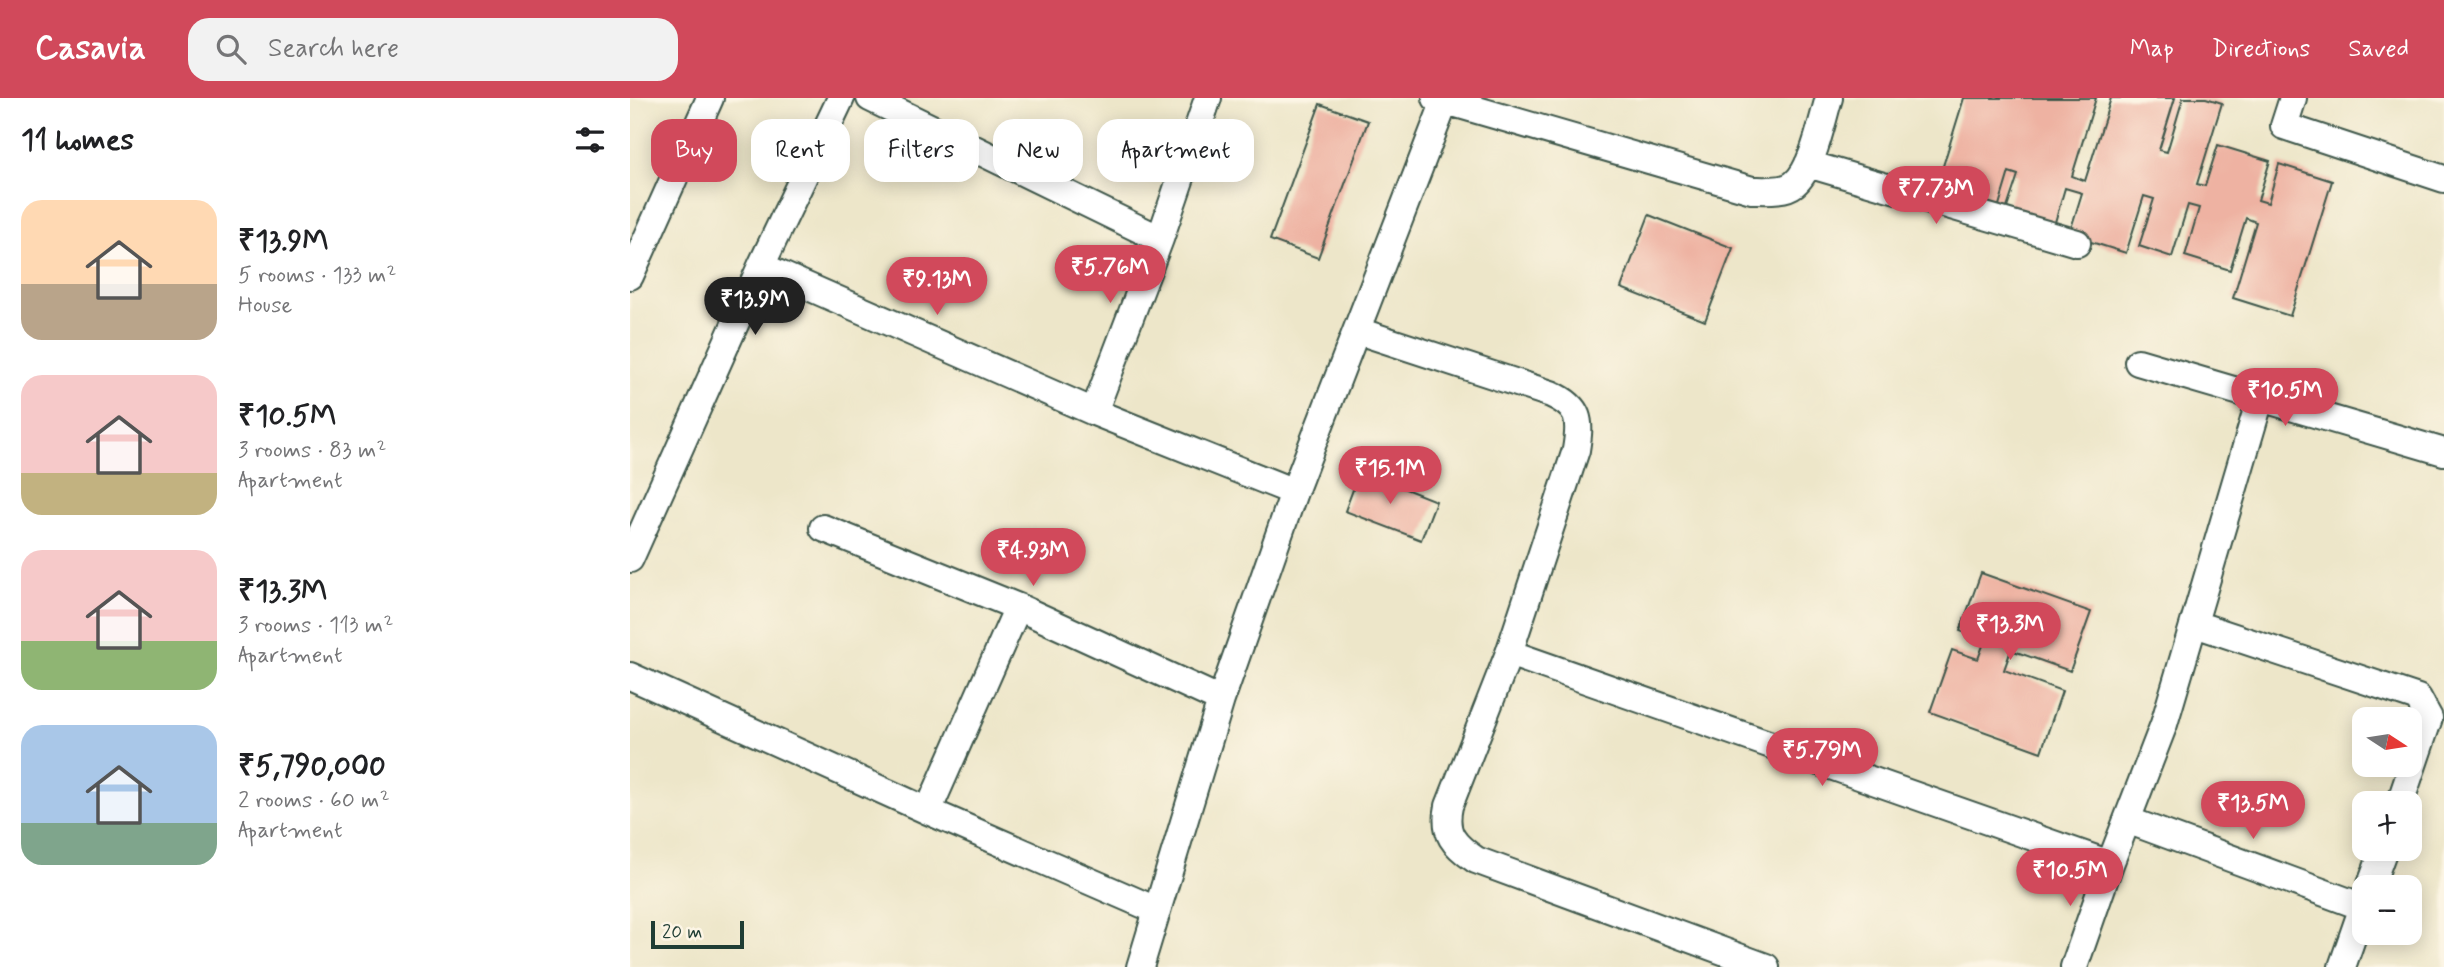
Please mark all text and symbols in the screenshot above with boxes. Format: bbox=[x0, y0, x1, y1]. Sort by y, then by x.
search box bbox=[188, 18, 678, 81]
text: Casavia bbox=[35, 27, 146, 71]
icon: search bbox=[212, 30, 250, 68]
text: Search here bbox=[268, 32, 399, 66]
text: Map bbox=[2130, 34, 2174, 65]
text: Directions bbox=[2212, 34, 2310, 65]
text: Saved bbox=[2348, 34, 2409, 65]
chip: Buy bbox=[651, 119, 737, 182]
chip: Rent bbox=[751, 119, 850, 182]
chip: Filters bbox=[864, 119, 979, 182]
chip: New bbox=[993, 119, 1083, 182]
chip: Apartment bbox=[1097, 119, 1254, 182]
text: 11 homes bbox=[21, 121, 134, 160]
icon: filters bbox=[571, 121, 609, 159]
pin: ₹7.73M bbox=[1879, 166, 1993, 226]
text: ₹7.73M bbox=[1898, 174, 1974, 204]
text: ₹13.9M bbox=[238, 222, 329, 261]
icon: home bbox=[77, 228, 161, 312]
pin: ₹5.76M bbox=[1053, 246, 1167, 305]
text: ₹5.76M bbox=[1071, 253, 1149, 283]
pin: ₹9.13M bbox=[880, 258, 994, 317]
text: 5 rooms · 133 m² bbox=[238, 261, 397, 291]
text: ₹9.13M bbox=[902, 265, 972, 295]
pin: ₹13.9M bbox=[698, 278, 812, 337]
text: ₹13.9M bbox=[720, 285, 790, 315]
text: House bbox=[238, 291, 292, 321]
pin: ₹10.5M bbox=[2228, 368, 2342, 428]
text: ₹10.5M bbox=[2247, 376, 2323, 406]
text: ₹10.5M bbox=[238, 397, 336, 436]
icon: home bbox=[77, 403, 161, 487]
text: 3 rooms · 83 m² bbox=[238, 436, 386, 466]
pin: ₹15.1M bbox=[1333, 446, 1447, 506]
text: ₹15.1M bbox=[1355, 454, 1425, 484]
text: Apartment bbox=[238, 466, 343, 496]
pin: ₹4.93M bbox=[976, 528, 1090, 588]
text: ₹4.93M bbox=[997, 536, 1069, 566]
text: ₹13.3M bbox=[238, 572, 327, 611]
icon: home bbox=[77, 578, 161, 662]
pin: ₹13.3M bbox=[1953, 602, 2067, 662]
text: ₹13.3M bbox=[1976, 610, 2044, 640]
text: 3 rooms · 113 m² bbox=[238, 611, 393, 641]
text: Apartment bbox=[238, 641, 343, 671]
north arrow bbox=[2352, 707, 2422, 777]
map controls bbox=[2352, 707, 2422, 945]
pin: ₹5.79M bbox=[1765, 728, 1879, 788]
text: ₹5.79M bbox=[1782, 736, 1862, 766]
text: ₹5,790,000 bbox=[238, 747, 386, 786]
icon: home bbox=[77, 753, 161, 837]
pin: ₹13.5M bbox=[2196, 782, 2310, 841]
text: 2 rooms · 60 m² bbox=[238, 786, 390, 816]
text: ₹13.5M bbox=[2217, 789, 2289, 819]
button: + bbox=[2352, 791, 2422, 861]
text: Apartment bbox=[238, 816, 343, 846]
pin: ₹10.5M bbox=[2013, 848, 2127, 908]
text: ₹10.5M bbox=[2032, 856, 2108, 886]
button: − bbox=[2352, 875, 2422, 945]
scale bar bbox=[651, 918, 744, 950]
text: 20 m bbox=[662, 920, 702, 945]

